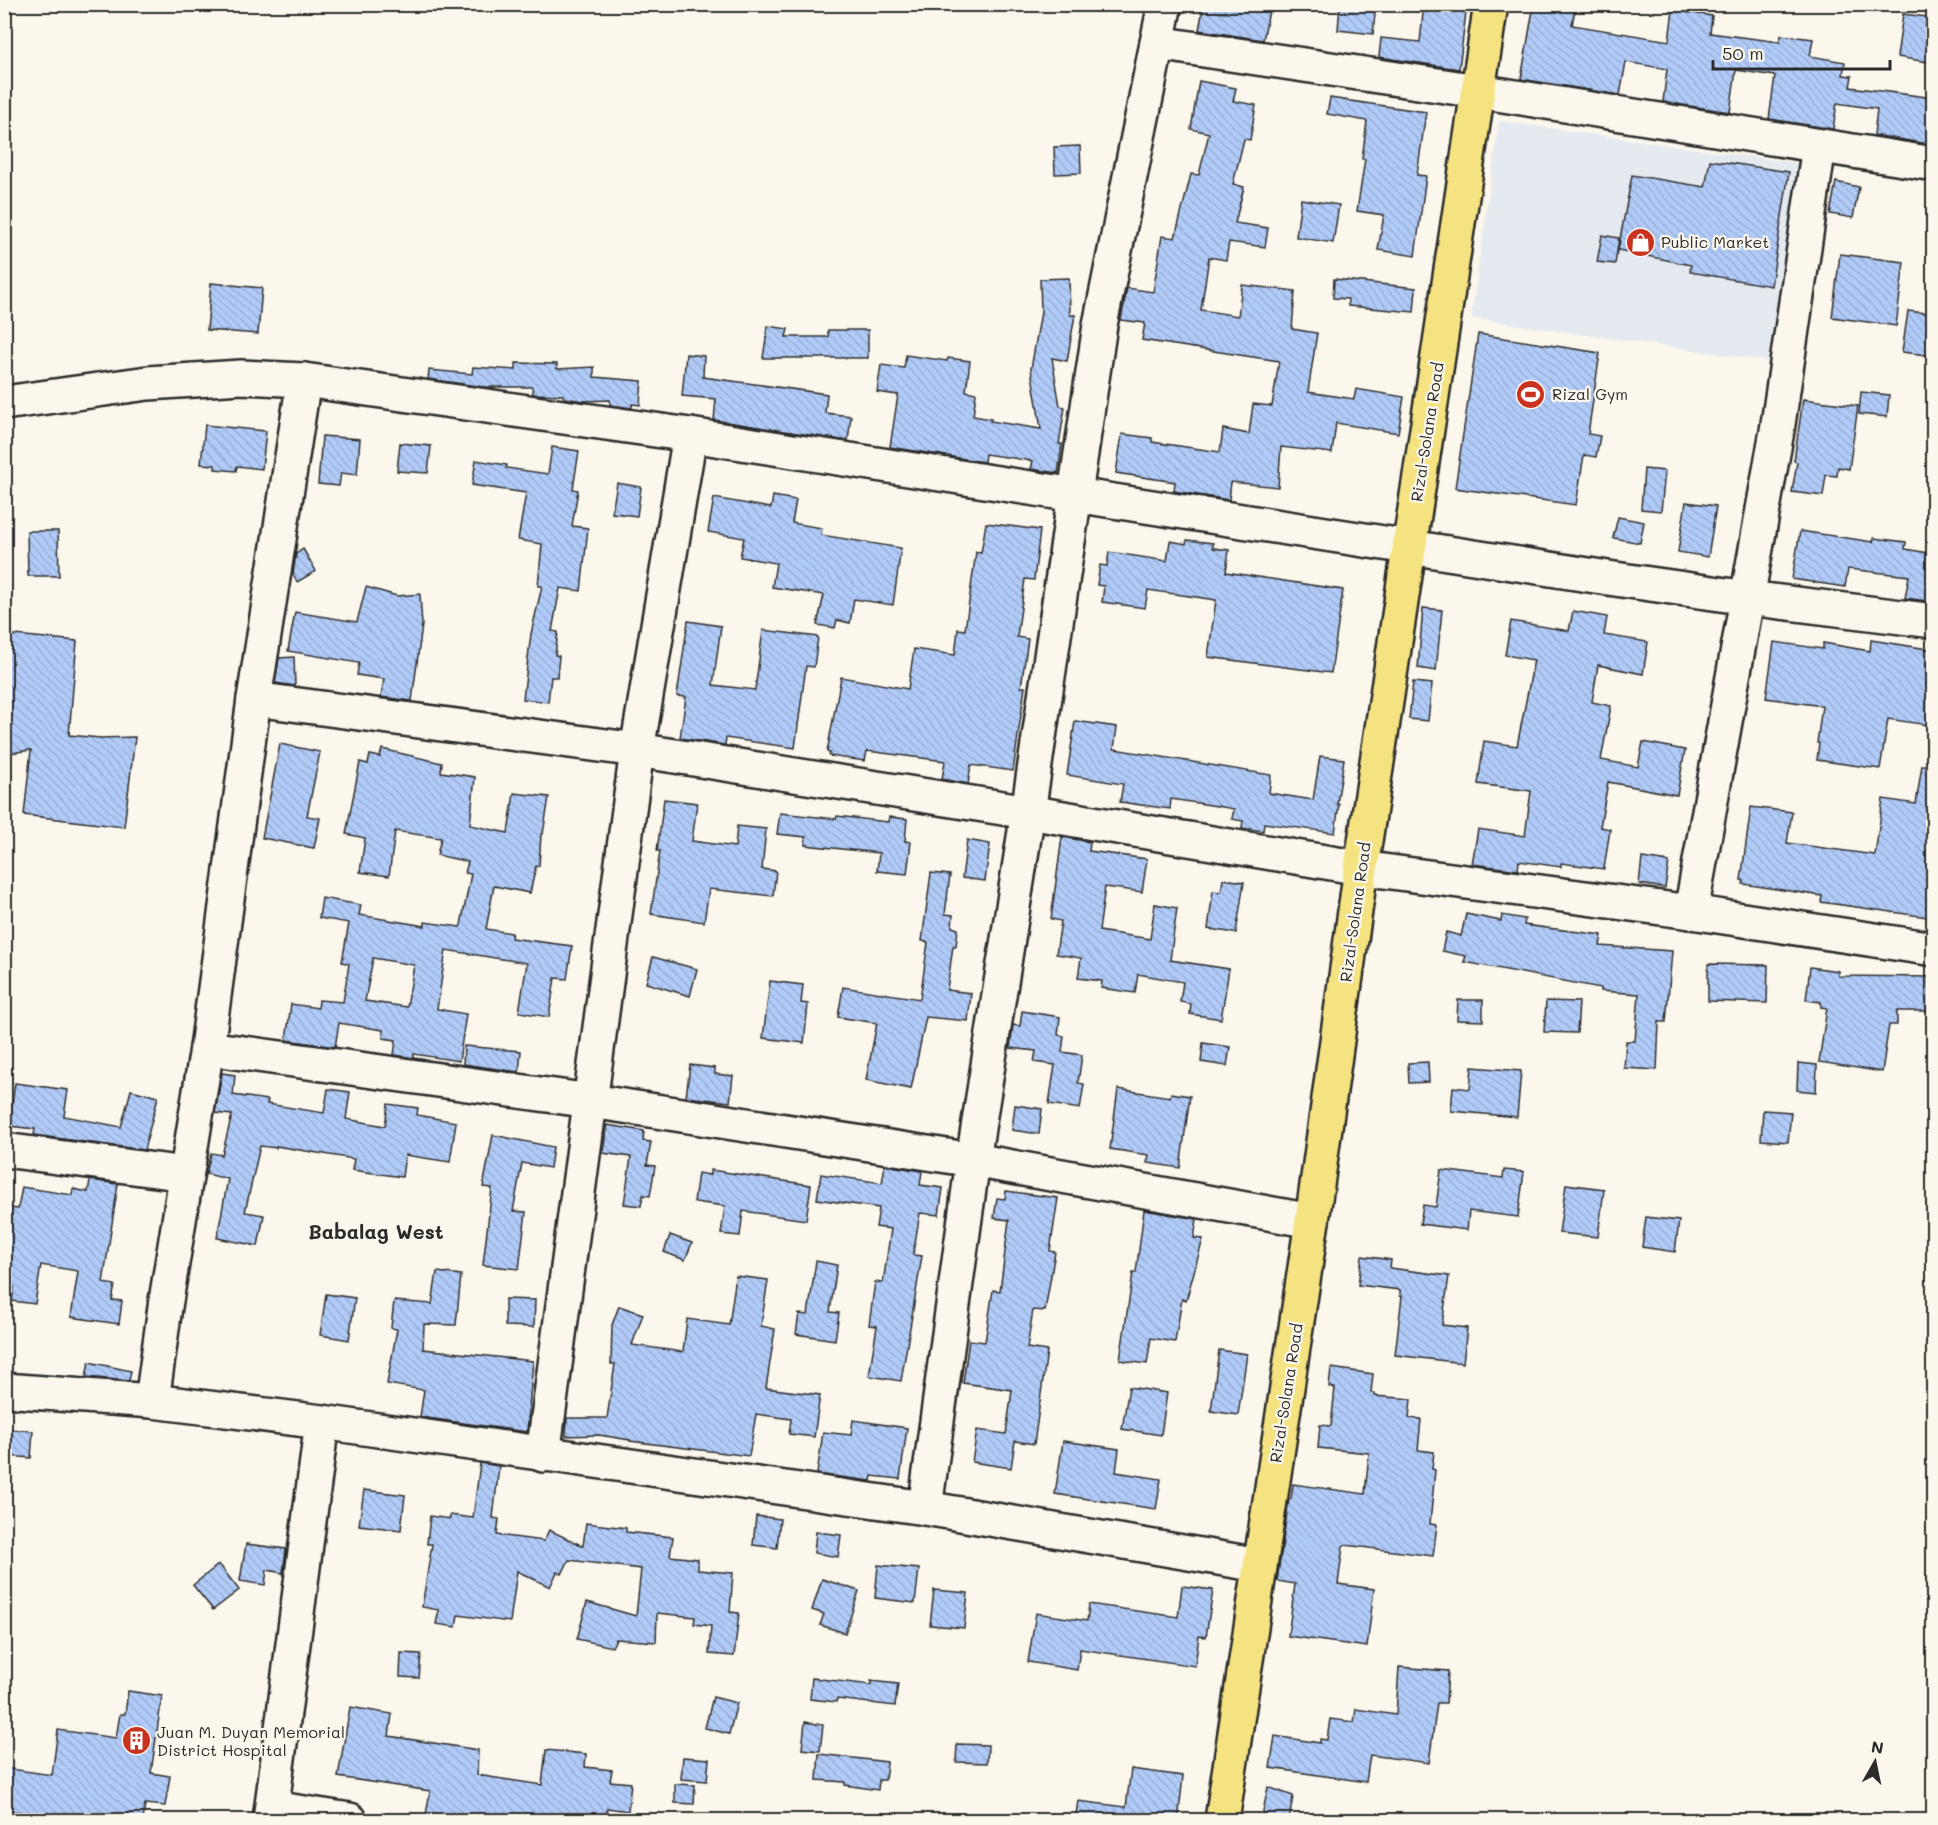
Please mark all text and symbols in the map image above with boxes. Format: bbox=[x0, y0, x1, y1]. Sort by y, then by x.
scale bar bbox=[1713, 33, 1890, 71]
text: 50 m bbox=[1722, 41, 1764, 65]
shop icon: Public Market bbox=[1624, 226, 1656, 258]
place label: Public Market bbox=[1661, 231, 1769, 252]
street label: Rizal-Solana Road bbox=[1405, 361, 1448, 503]
sports icon: Rizal Gym bbox=[1515, 378, 1547, 410]
place label: Rizal Gym bbox=[1552, 383, 1628, 404]
street label: Rizal-Solana Road bbox=[1334, 841, 1375, 983]
district label: Babalag West bbox=[308, 1218, 444, 1244]
street label: Rizal-Solana Road bbox=[1264, 1322, 1307, 1464]
place label: Juan M. Duyan Memorial District Hospital bbox=[157, 1721, 345, 1760]
building icon: Juan M. Duyan Memorial District Hospital bbox=[120, 1725, 152, 1757]
north arrow bbox=[1845, 1732, 1905, 1792]
text: N bbox=[1870, 1735, 1885, 1758]

